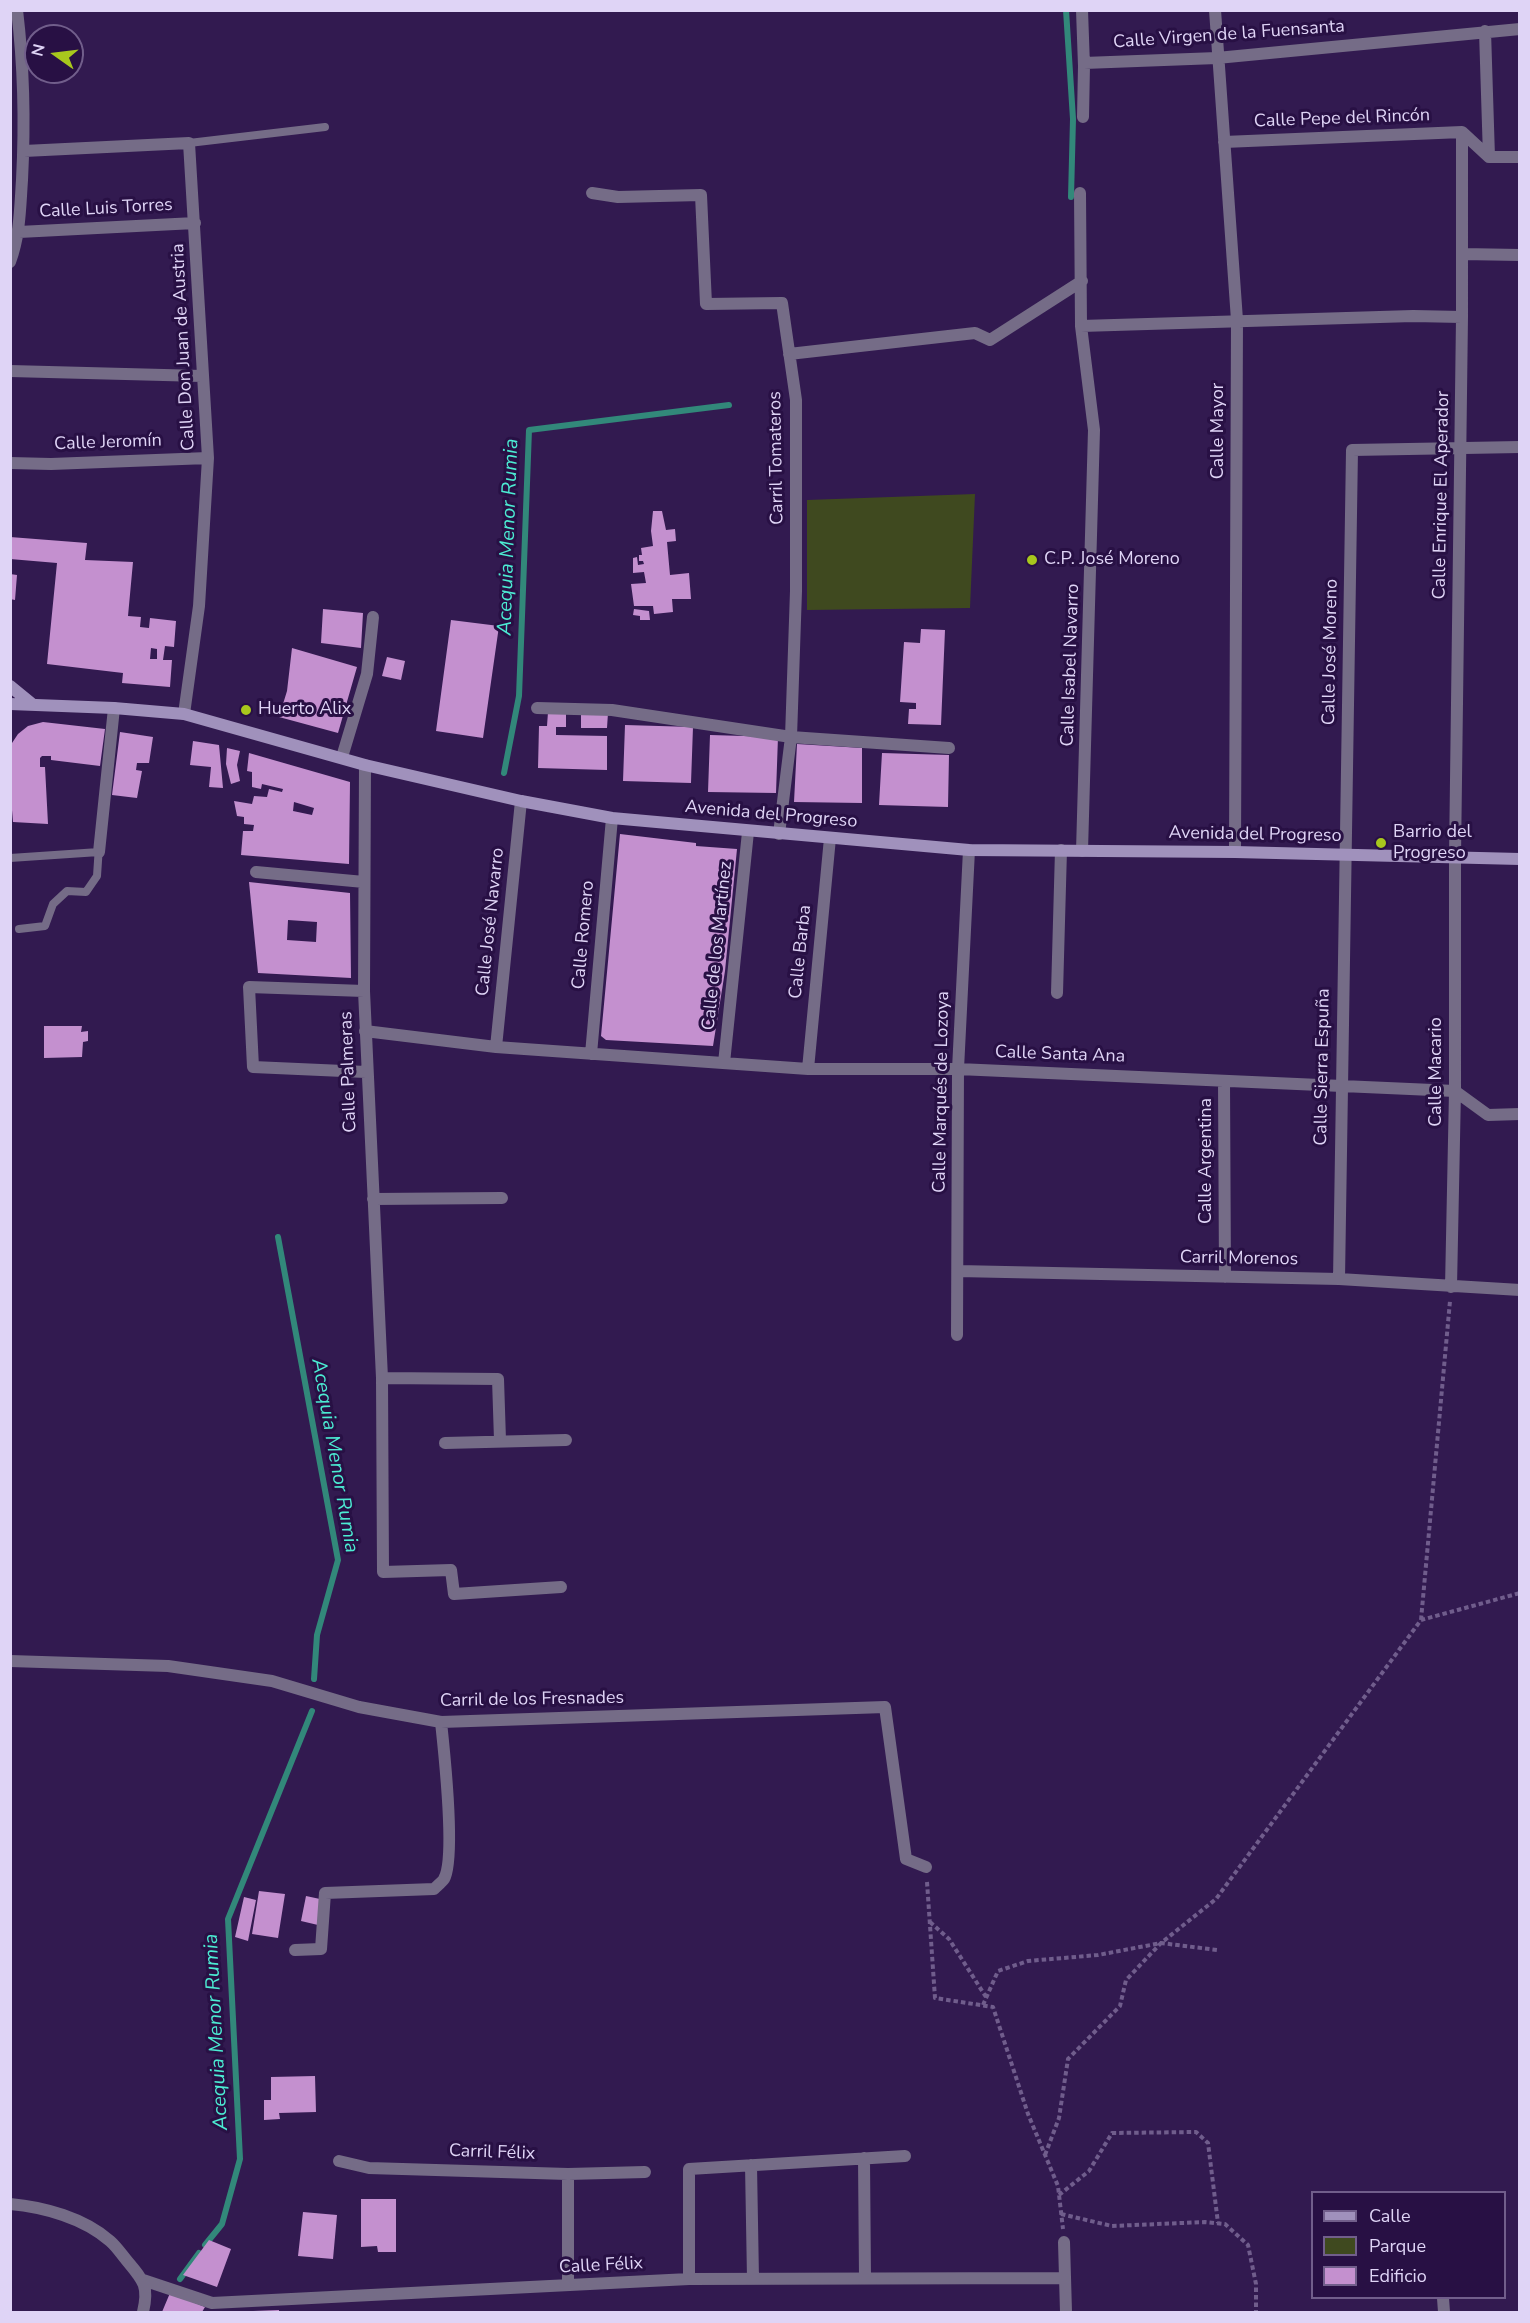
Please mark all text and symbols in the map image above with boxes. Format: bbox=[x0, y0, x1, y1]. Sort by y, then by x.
street label: Calle Virgen de la Fuensanta bbox=[1113, 16, 1345, 54]
north arrow bbox=[24, 24, 84, 84]
text: N bbox=[26, 42, 51, 59]
street label: Calle Pepe del Rincón bbox=[1254, 105, 1430, 133]
street label: Calle Luis Torres bbox=[39, 195, 173, 223]
street label: Calle Don Juan de Austria bbox=[168, 243, 200, 451]
street label: Calle Mayor bbox=[1208, 383, 1230, 479]
street label: Calle Enrique El Aperador bbox=[1429, 390, 1455, 600]
street label: Carril Tomateros bbox=[765, 391, 789, 525]
street label: Calle Jeromín bbox=[54, 430, 162, 456]
water label: Acequia Menor Rumia bbox=[494, 438, 524, 636]
place label: C.P. José Moreno bbox=[1044, 549, 1180, 571]
marker: C.P. José Moreno bbox=[1025, 553, 1039, 567]
street label: Calle José Moreno bbox=[1319, 579, 1343, 725]
street label: Calle Isabel Navarro bbox=[1057, 583, 1085, 747]
place label: Huerto Alix bbox=[258, 699, 351, 721]
marker: Huerto Alix bbox=[239, 703, 253, 717]
street label: Avenida del Progreso bbox=[684, 797, 858, 833]
place label: Barrio del Progreso bbox=[1393, 822, 1472, 864]
street label: Avenida del Progreso bbox=[1168, 823, 1342, 847]
marker: Barrio del Progreso bbox=[1374, 836, 1388, 850]
street label: Calle José Navarro bbox=[472, 847, 510, 997]
street label: Calle de los Martínez bbox=[698, 860, 738, 1032]
street label: Calle Romero bbox=[568, 880, 600, 990]
street label: Calle Barba bbox=[785, 904, 817, 1000]
street label: Calle Sierra Espuña bbox=[1311, 988, 1335, 1146]
street label: Calle Marqués de Lozoya bbox=[929, 991, 955, 1193]
street label: Calle Palmeras bbox=[336, 1011, 362, 1133]
street label: Calle Macario bbox=[1426, 1017, 1448, 1127]
street label: Calle Santa Ana bbox=[995, 1042, 1125, 1068]
street label: Calle Argentina bbox=[1196, 1098, 1218, 1224]
street label: Carril Morenos bbox=[1180, 1247, 1298, 1271]
water label: Acequia Menor Rumia bbox=[305, 1357, 363, 1555]
street label: Carril de los Fresnades bbox=[440, 1688, 624, 1712]
water label: Acequia Menor Rumia bbox=[200, 1933, 234, 2131]
street label: Carril Félix bbox=[448, 2141, 536, 2165]
legend bbox=[1311, 2191, 1506, 2299]
text: Calle bbox=[1369, 2204, 1411, 2228]
text: Parque bbox=[1369, 2234, 1426, 2258]
street label: Calle Félix bbox=[558, 2253, 644, 2279]
text: Edificio bbox=[1369, 2264, 1427, 2288]

